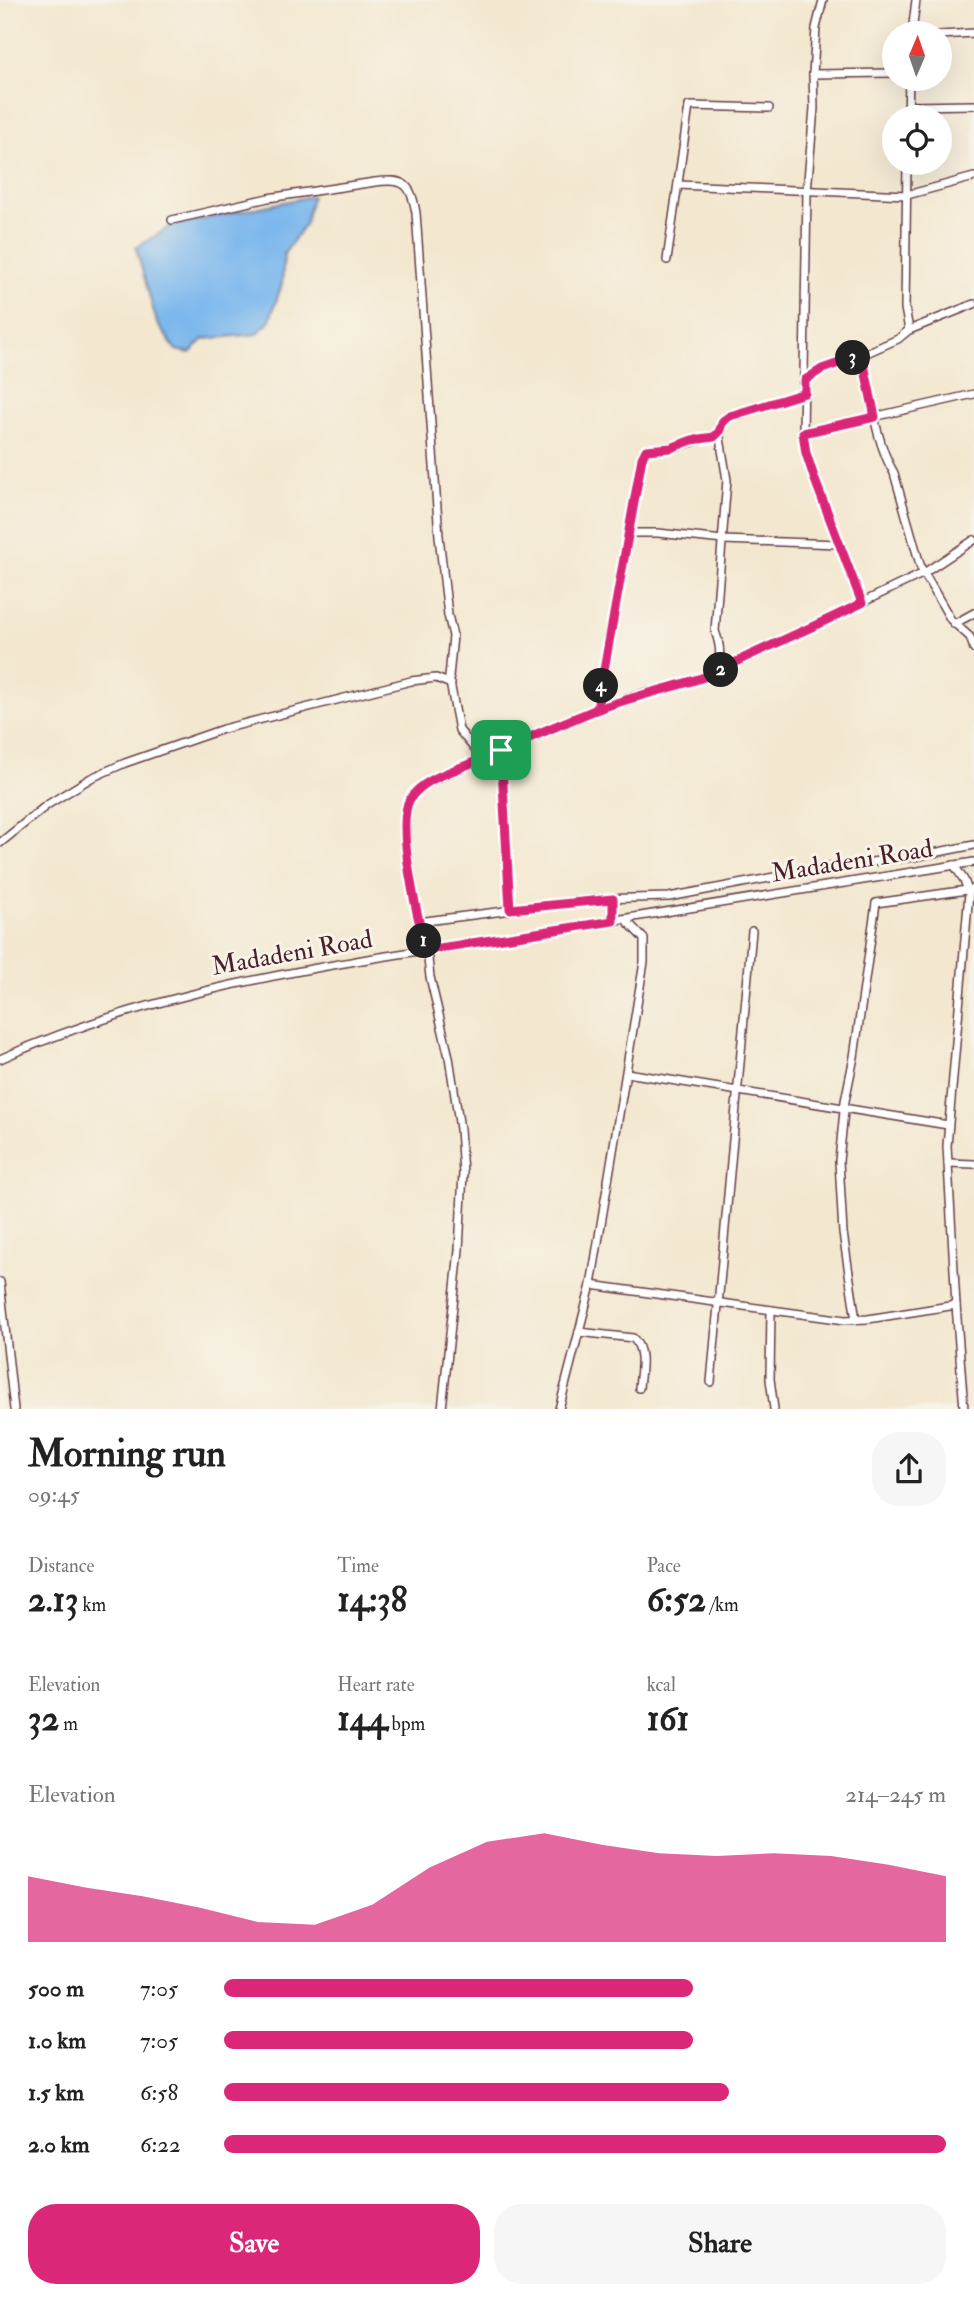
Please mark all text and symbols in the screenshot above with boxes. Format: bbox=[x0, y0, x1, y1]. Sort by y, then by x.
north arrow bbox=[882, 21, 952, 91]
map controls bbox=[882, 21, 952, 175]
button: locate bbox=[882, 105, 952, 175]
pin: 3 bbox=[836, 340, 870, 376]
text: 3 bbox=[849, 345, 856, 369]
pin: 2 bbox=[704, 652, 738, 688]
text: 2 bbox=[716, 657, 725, 681]
pin: 4 bbox=[584, 668, 618, 704]
text: 4 bbox=[595, 673, 606, 697]
pin bbox=[471, 720, 531, 780]
icon: arrive bbox=[482, 731, 520, 769]
street label: Madadeni Road bbox=[769, 832, 935, 890]
street label: Madadeni Road bbox=[209, 923, 375, 983]
pin: 1 bbox=[406, 923, 442, 958]
text: 1 bbox=[420, 928, 427, 952]
text: Morning run bbox=[28, 1430, 226, 1478]
button: share bbox=[872, 1432, 946, 1506]
text: 09:45 bbox=[28, 1480, 80, 1509]
text: Distance bbox=[28, 1554, 94, 1578]
text: Time bbox=[337, 1554, 379, 1578]
text: Pace bbox=[647, 1554, 681, 1578]
text: 2.13 bbox=[28, 1578, 78, 1622]
text: 14:38 bbox=[337, 1578, 407, 1622]
text: 6:52 bbox=[647, 1578, 706, 1622]
text: km bbox=[78, 1593, 106, 1617]
text: /km bbox=[706, 1593, 739, 1617]
text: Elevation bbox=[28, 1673, 100, 1697]
text: Heart rate bbox=[337, 1673, 415, 1697]
text: kcal bbox=[647, 1673, 676, 1697]
text: 32 bbox=[28, 1697, 59, 1741]
text: 144 bbox=[337, 1697, 388, 1741]
text: 161 bbox=[647, 1697, 689, 1741]
text: m bbox=[59, 1712, 78, 1736]
text: bpm bbox=[388, 1712, 425, 1736]
text: Elevation bbox=[28, 1780, 116, 1809]
text: 214–245 m bbox=[845, 1780, 946, 1809]
text: 500 m bbox=[28, 1974, 84, 2003]
text: 7:05 bbox=[140, 1974, 178, 2003]
text: 1.0 km bbox=[28, 2026, 86, 2055]
text: 7:05 bbox=[140, 2026, 178, 2055]
text: 1.5 km bbox=[28, 2078, 84, 2107]
text: 6:58 bbox=[140, 2078, 178, 2107]
text: 2.0 km bbox=[28, 2130, 90, 2159]
text: 6:22 bbox=[140, 2130, 181, 2159]
button: Save bbox=[28, 2204, 480, 2284]
button: Share bbox=[494, 2204, 946, 2284]

